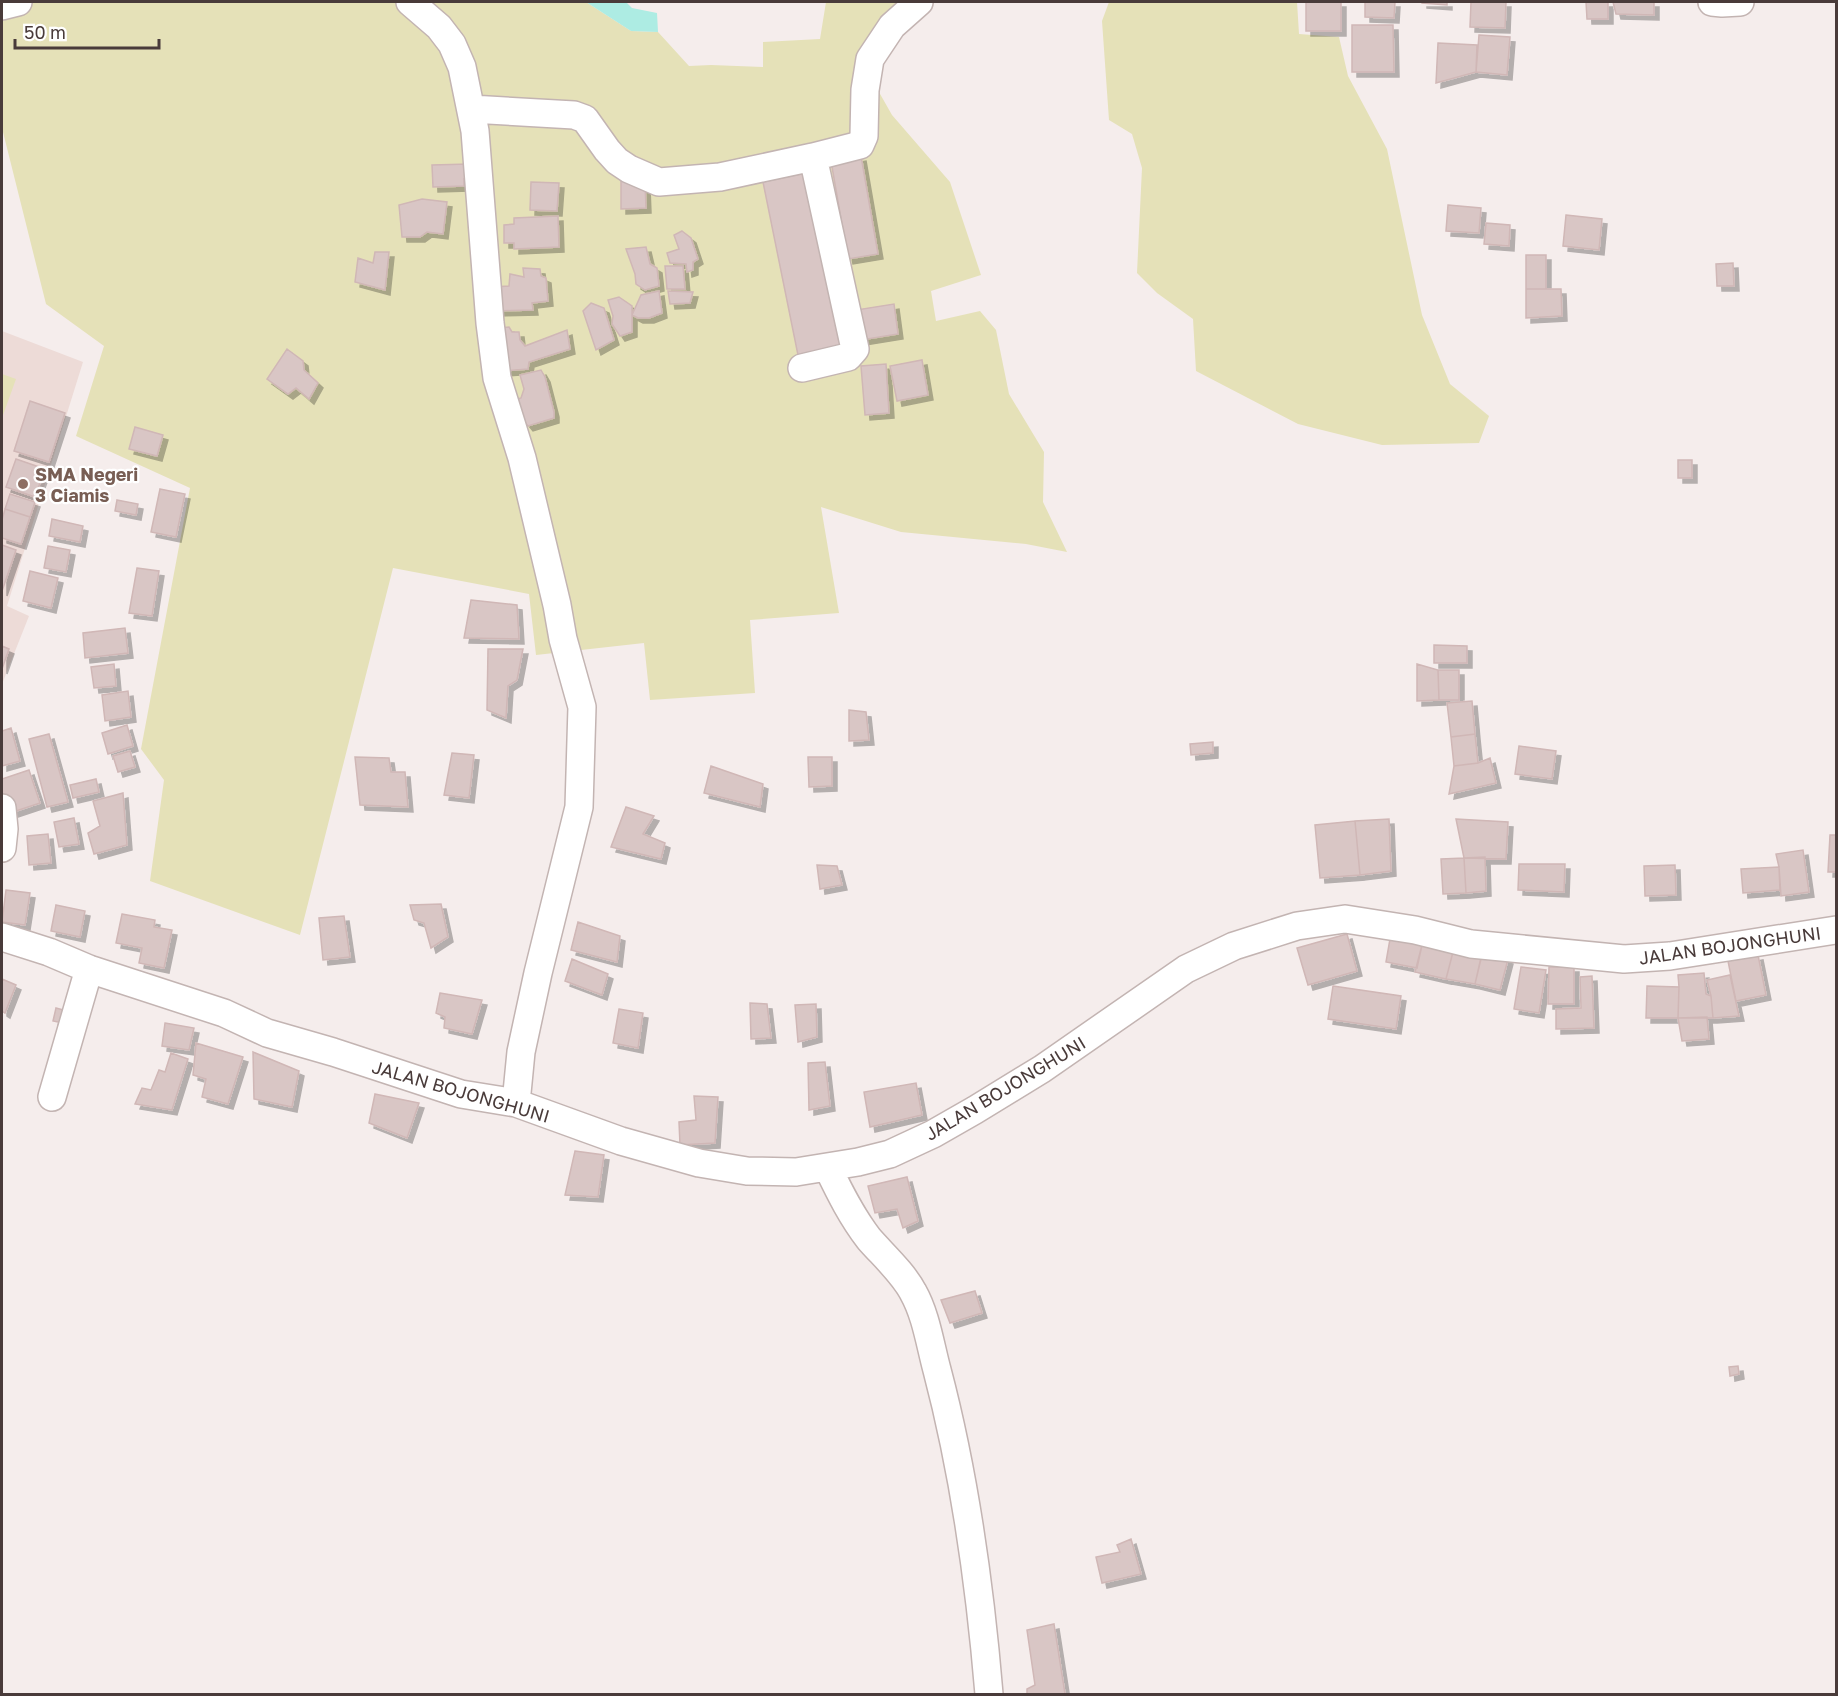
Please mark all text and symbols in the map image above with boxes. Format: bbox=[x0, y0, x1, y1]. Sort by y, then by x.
scale bar bbox=[15, 12, 159, 50]
text: 50 m bbox=[24, 21, 66, 43]
place label: SMA Negeri 3 Ciamis bbox=[35, 463, 138, 506]
marker: SMA Negeri 3 Ciamis bbox=[16, 477, 30, 491]
street label: JALAN BOJONGHUNI bbox=[1638, 921, 1822, 969]
street label: JALAN BOJONGHUNI bbox=[921, 1031, 1089, 1145]
street label: JALAN BOJONGHUNI bbox=[370, 1055, 552, 1127]

